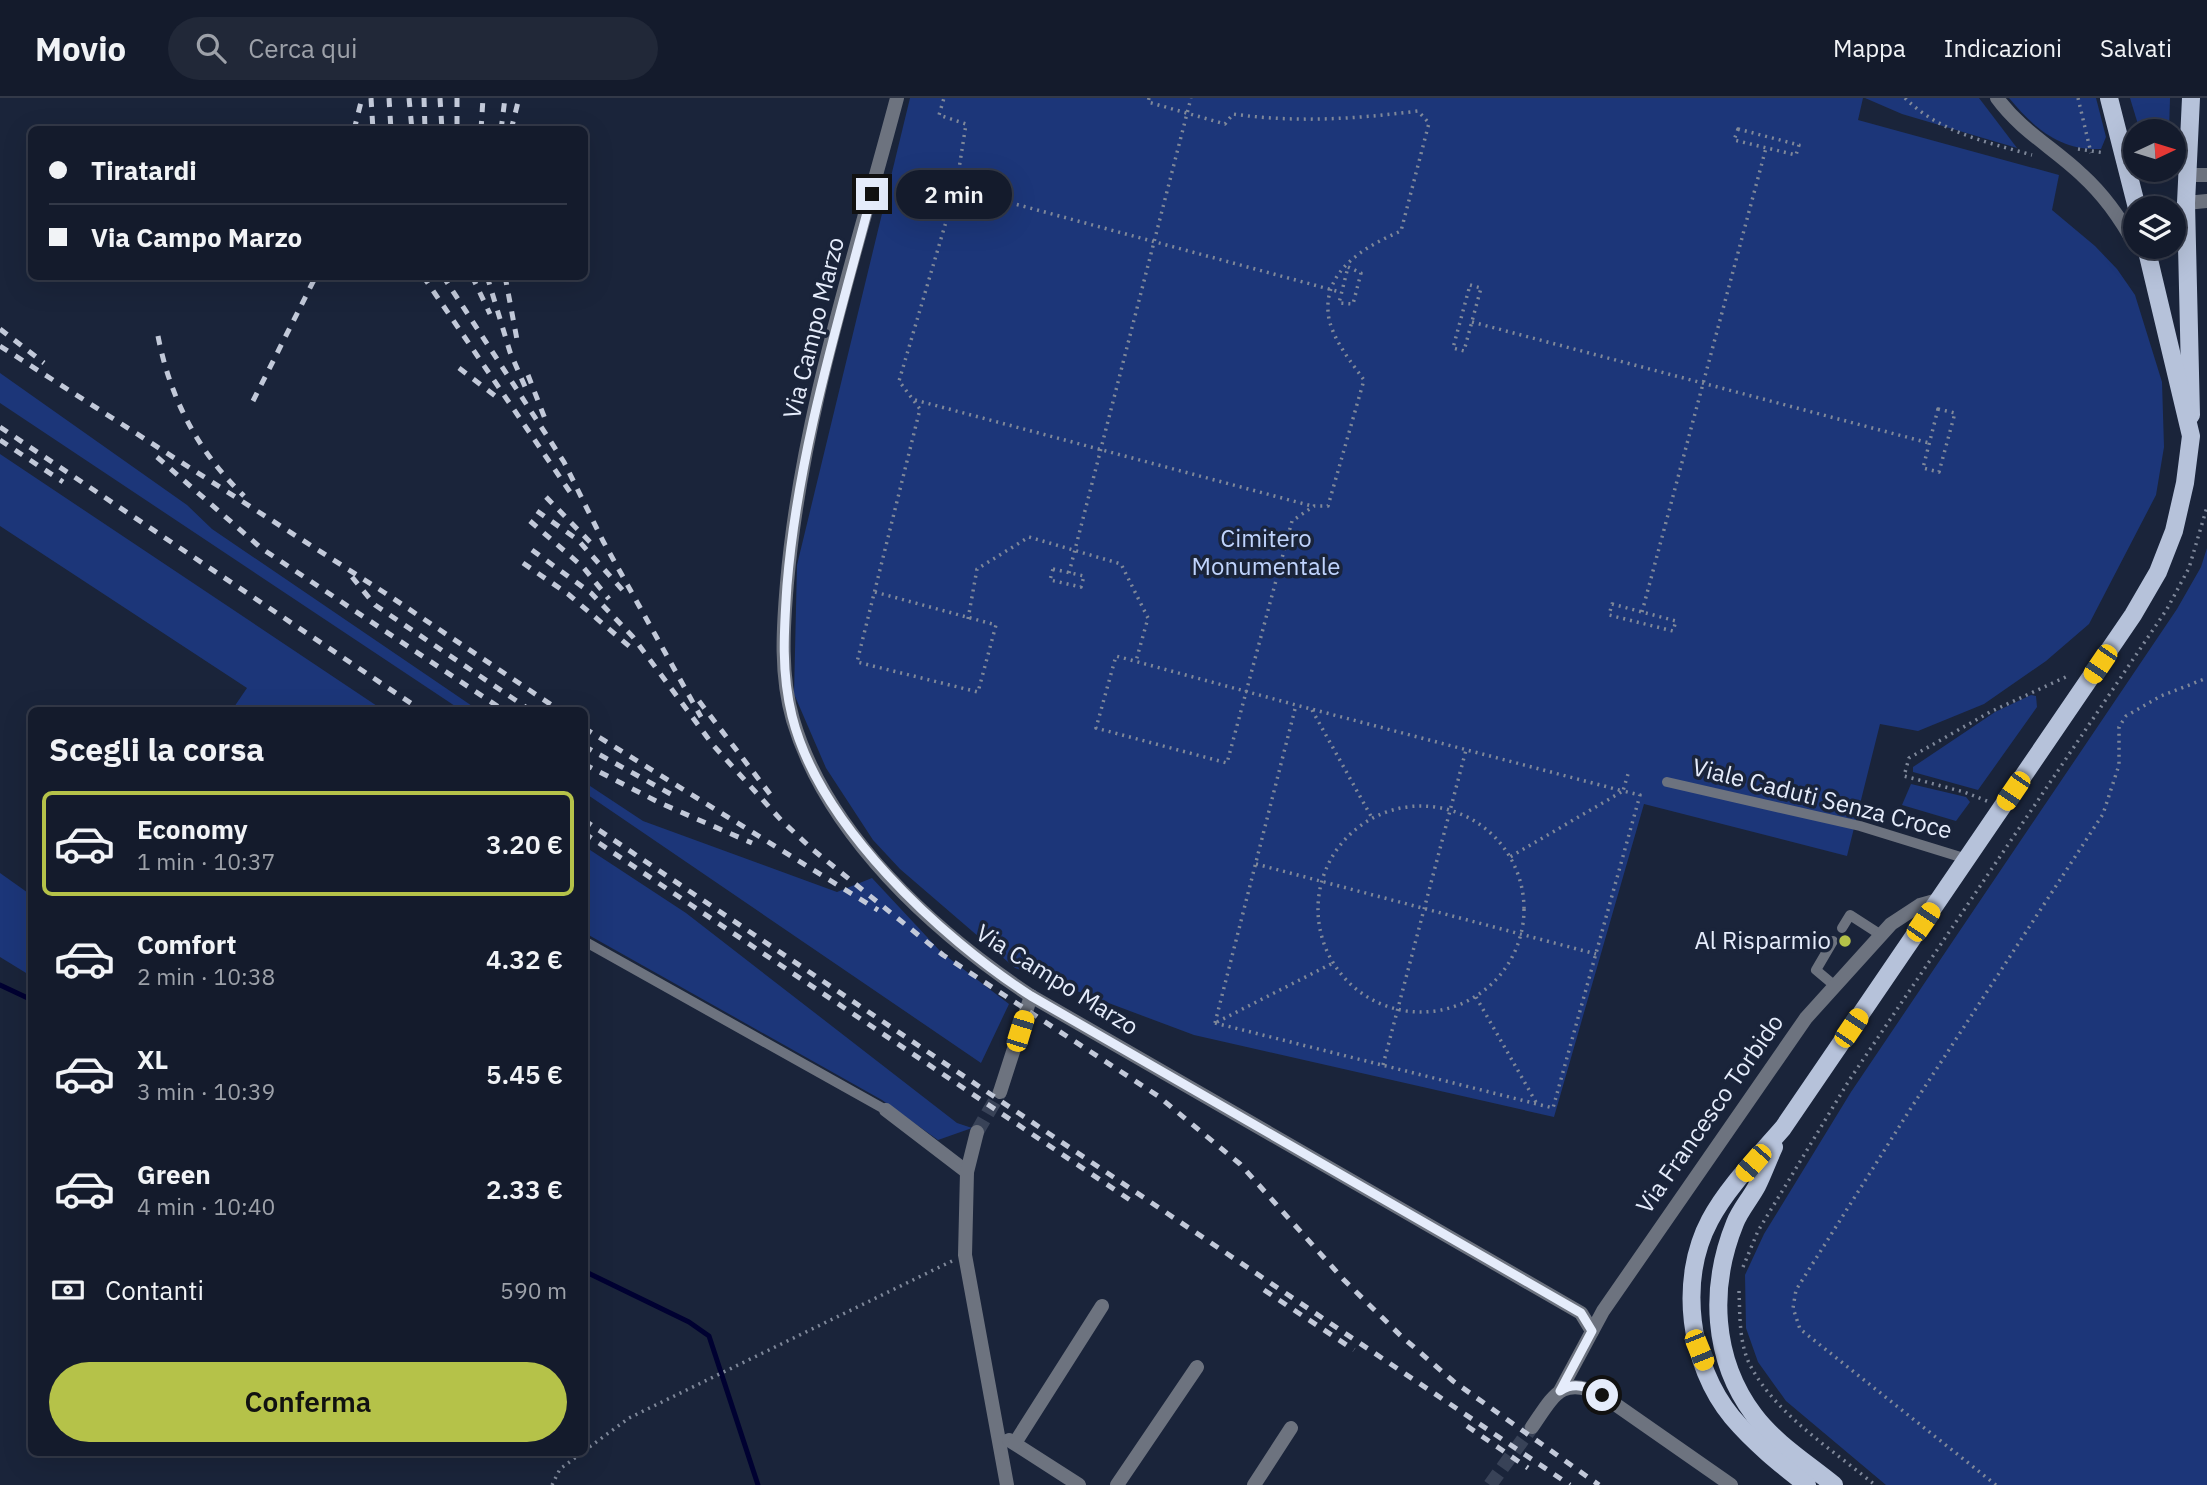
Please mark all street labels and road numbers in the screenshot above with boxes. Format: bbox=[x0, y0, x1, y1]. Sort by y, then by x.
street label: Via Campo Marzo bbox=[775, 234, 851, 422]
street label: Viale Caduti Senza Croce bbox=[1689, 750, 1955, 846]
street label: Via Campo Marzo bbox=[970, 916, 1145, 1042]
street label: Via Francesco Torbido bbox=[1628, 1007, 1790, 1220]

